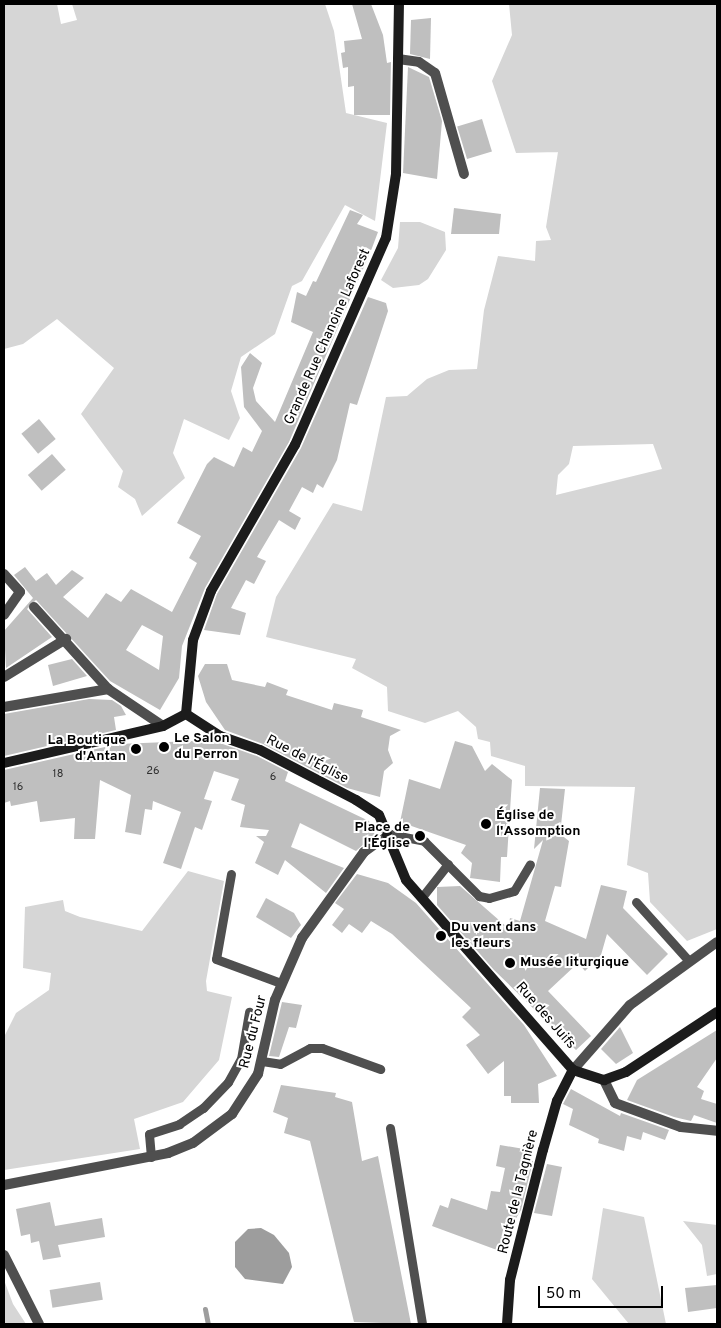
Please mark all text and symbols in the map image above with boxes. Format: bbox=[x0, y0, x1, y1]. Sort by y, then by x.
street label: Grande Rue Chanoine Laforest bbox=[281, 246, 375, 428]
place label: Le Salon du Perron bbox=[174, 731, 238, 764]
street label: Rue de l'Église bbox=[263, 732, 351, 788]
place label: La Boutique d'Antan bbox=[48, 733, 126, 766]
marker: Le Salon du Perron bbox=[158, 741, 170, 753]
marker: La Boutique d'Antan bbox=[130, 743, 142, 755]
house number: 26 bbox=[146, 764, 160, 778]
house number: 18 bbox=[53, 767, 63, 781]
house number: 6 bbox=[270, 770, 276, 784]
house number: 16 bbox=[13, 780, 23, 794]
place label: Église de l'Assomption bbox=[496, 808, 580, 840]
marker: Église de l'Assomption bbox=[480, 818, 492, 830]
place label: Place de l'Église bbox=[354, 820, 410, 852]
marker: Place de l'Église bbox=[414, 830, 426, 842]
place label: Du vent dans les fleurs bbox=[451, 920, 536, 952]
marker: Du vent dans les fleurs bbox=[435, 930, 447, 942]
place label: Musée liturgique bbox=[520, 955, 629, 971]
marker: Musée liturgique bbox=[504, 957, 516, 969]
street label: Rue des Juifs bbox=[511, 979, 579, 1053]
street label: Rue du Four bbox=[237, 994, 271, 1070]
street label: Route de la Tagnière bbox=[495, 1128, 543, 1256]
scale bar bbox=[541, 1276, 666, 1308]
text: 50 m bbox=[546, 1285, 581, 1304]

